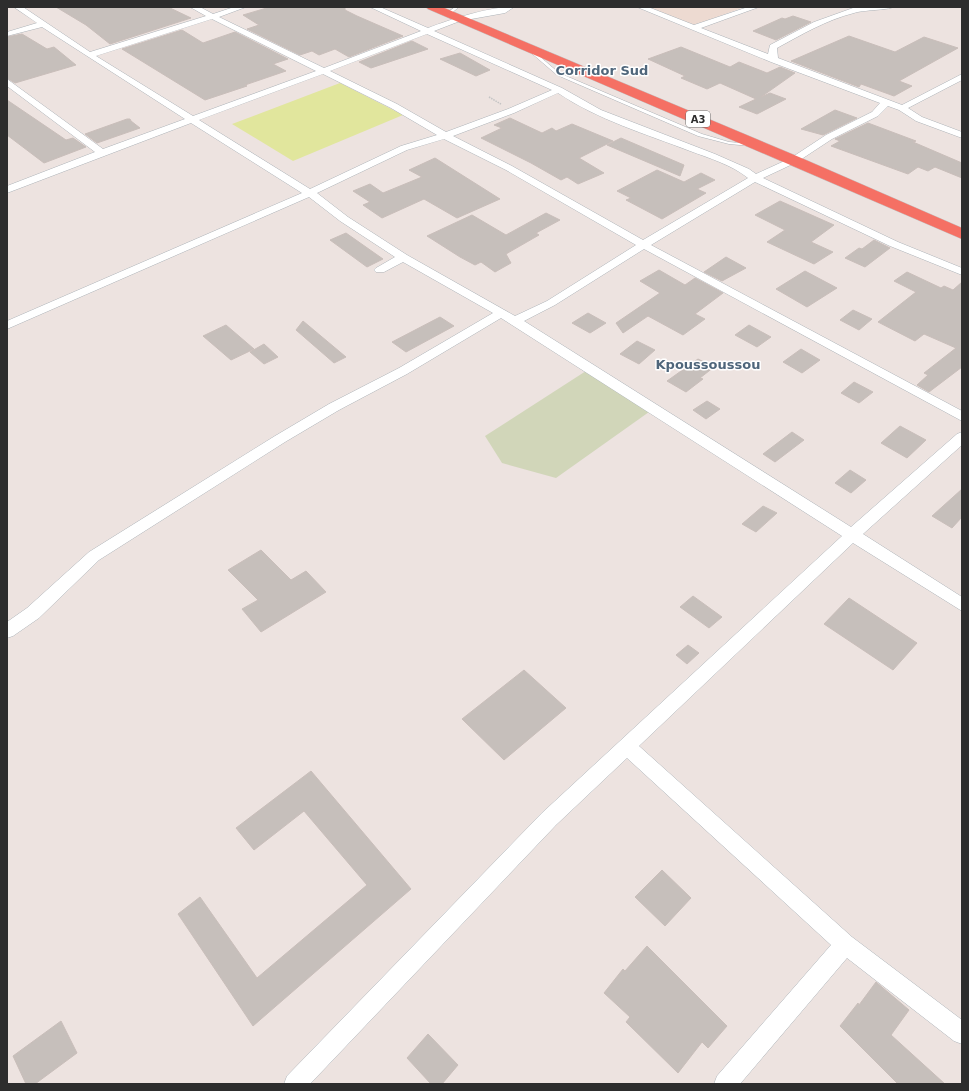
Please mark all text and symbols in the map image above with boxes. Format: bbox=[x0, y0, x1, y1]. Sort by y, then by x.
district label: Corridor Sud bbox=[556, 63, 648, 78]
road number: A3 bbox=[686, 111, 710, 127]
district label: Kpoussoussou bbox=[656, 357, 760, 372]

